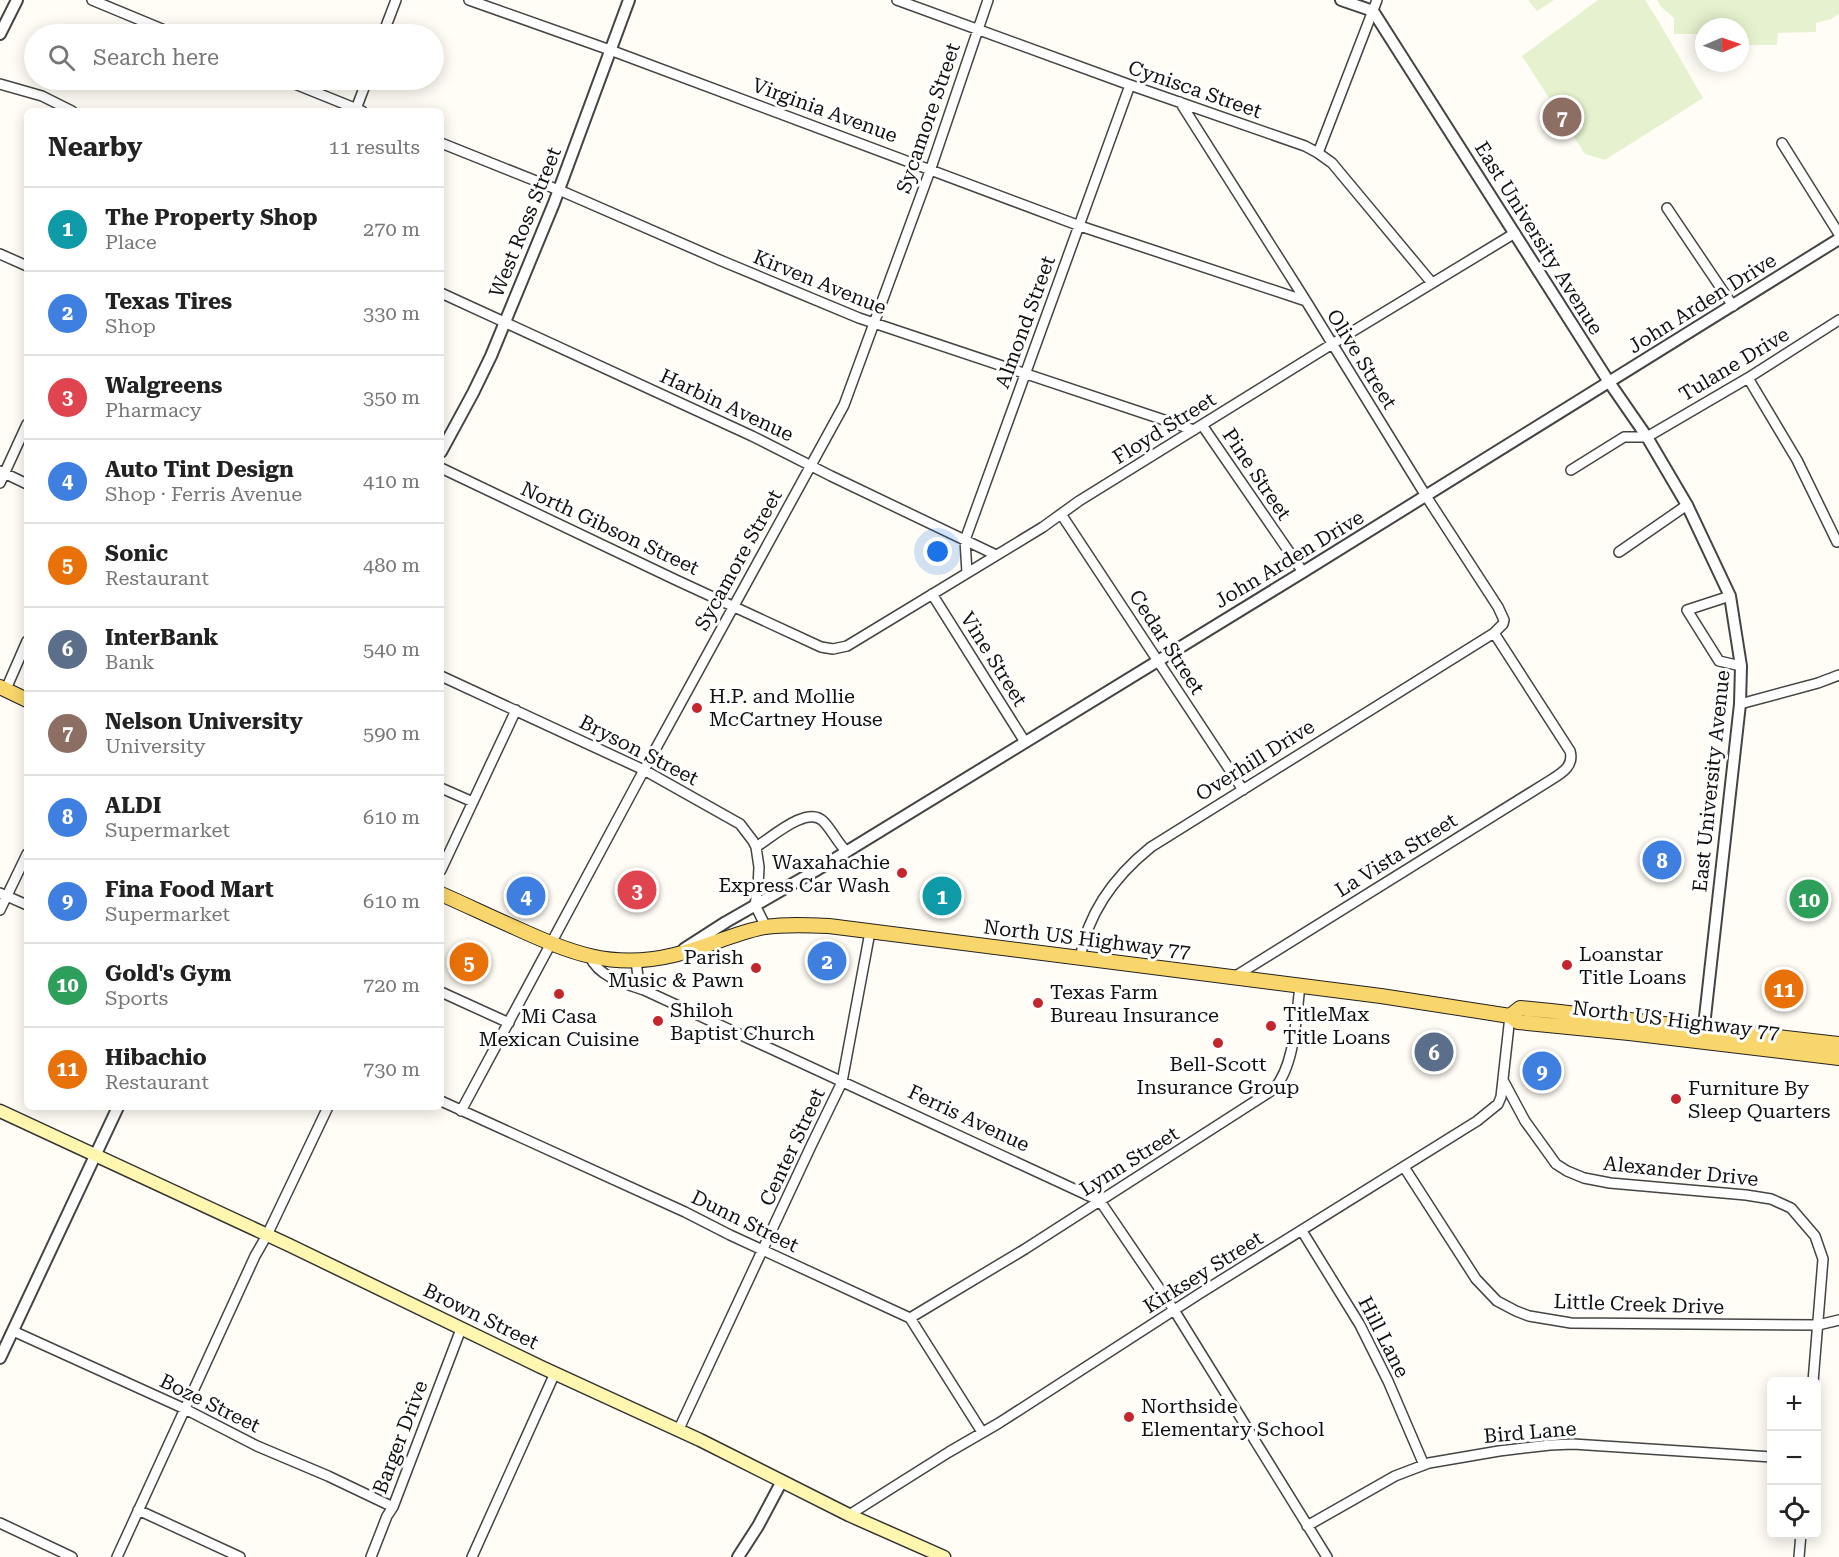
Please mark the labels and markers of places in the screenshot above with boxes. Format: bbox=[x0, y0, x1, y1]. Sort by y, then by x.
pin: 7 bbox=[1542, 94, 1582, 140]
place label: H.P. and Mollie McCartney House bbox=[709, 684, 883, 731]
marker: H.P. and Mollie McCartney House bbox=[690, 701, 704, 715]
pin: 8 bbox=[1642, 838, 1682, 882]
place label: Waxahachie Express Car Wash bbox=[718, 850, 890, 897]
marker: Waxahachie Express Car Wash bbox=[895, 866, 909, 880]
pin: 3 bbox=[618, 868, 656, 912]
pin: 4 bbox=[506, 874, 546, 918]
pin: 1 bbox=[922, 874, 962, 918]
pin: 10 bbox=[1790, 876, 1828, 922]
pin: 2 bbox=[808, 938, 846, 984]
pin: 5 bbox=[450, 940, 488, 984]
place label: Loanstar Title Loans bbox=[1579, 942, 1686, 989]
place label: Parish Music & Pawn bbox=[608, 945, 744, 992]
marker: Loanstar Title Loans bbox=[1560, 958, 1574, 972]
marker: Parish Music & Pawn bbox=[749, 961, 763, 975]
pin: 11 bbox=[1764, 966, 1804, 1012]
place label: Texas Farm Bureau Insurance bbox=[1050, 980, 1219, 1027]
marker: Mi Casa Mexican Cuisine bbox=[552, 987, 566, 1001]
marker: Texas Farm Bureau Insurance bbox=[1031, 996, 1045, 1010]
place label: Shiloh Baptist Church bbox=[670, 998, 815, 1045]
place label: TitleMax Title Loans bbox=[1283, 1002, 1390, 1049]
place label: Mi Casa Mexican Cuisine bbox=[479, 1004, 639, 1051]
marker: Shiloh Baptist Church bbox=[651, 1014, 665, 1028]
marker: TitleMax Title Loans bbox=[1264, 1019, 1278, 1033]
pin: 6 bbox=[1414, 1030, 1454, 1074]
marker: Bell-Scott Insurance Group bbox=[1211, 1036, 1225, 1050]
pin: 9 bbox=[1522, 1048, 1562, 1094]
place label: Bell-Scott Insurance Group bbox=[1137, 1052, 1299, 1099]
place label: Furniture By Sleep Quarters bbox=[1688, 1076, 1831, 1123]
marker: Furniture By Sleep Quarters bbox=[1669, 1092, 1683, 1106]
place label: Northside Elementary School bbox=[1141, 1394, 1324, 1441]
marker: Northside Elementary School bbox=[1122, 1410, 1136, 1424]

